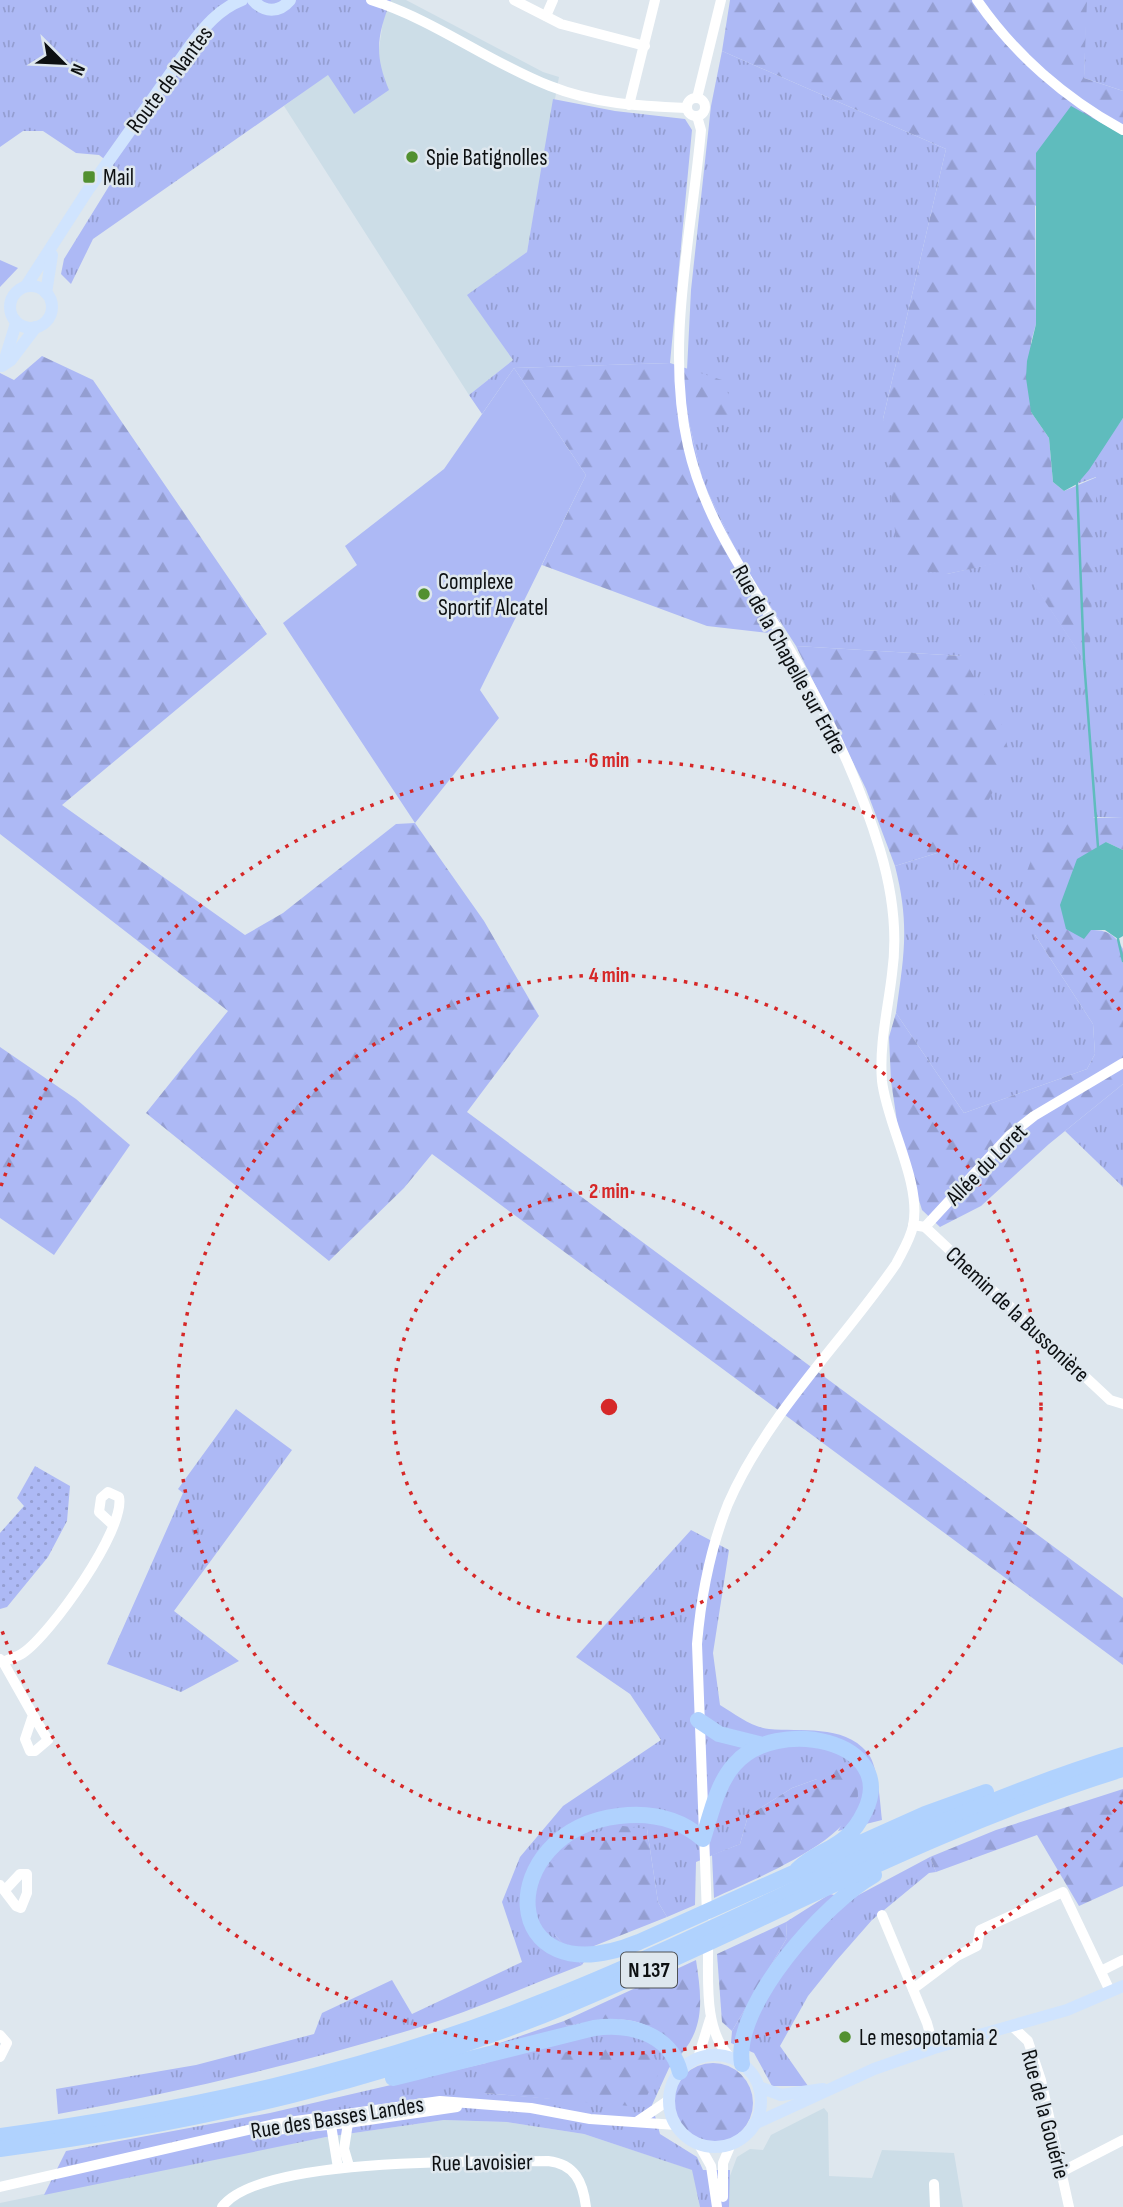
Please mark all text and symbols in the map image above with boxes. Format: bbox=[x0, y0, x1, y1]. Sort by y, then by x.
street label: Route de Nantes bbox=[121, 21, 219, 139]
north arrow bbox=[28, 28, 98, 98]
text: N bbox=[65, 60, 90, 79]
place label: Spie Batignolles bbox=[426, 144, 548, 172]
marker: Spie Batignolles bbox=[404, 149, 420, 165]
place label: Mail bbox=[103, 164, 134, 192]
marker: Mail bbox=[81, 169, 97, 185]
street label: Rue de la Chapelle sur Erdre bbox=[726, 560, 853, 759]
place label: Complexe Sportif Alcatel bbox=[438, 568, 548, 622]
marker: Complexe Sportif Alcatel bbox=[416, 586, 432, 602]
text: 6 min bbox=[589, 748, 629, 773]
text: 4 min bbox=[589, 963, 629, 988]
street label: Allée du Loret bbox=[939, 1118, 1033, 1212]
text: 2 min bbox=[589, 1179, 629, 1204]
street label: Chemin de la Bussonière bbox=[940, 1241, 1095, 1389]
centre of rings bbox=[597, 1395, 621, 1419]
road number: N 137 bbox=[621, 1952, 677, 1988]
place label: Le mesopotamia 2 bbox=[859, 2024, 998, 2052]
marker: Le mesopotamia 2 bbox=[837, 2029, 853, 2045]
street label: Rue de la Gouérie bbox=[1014, 2047, 1076, 2182]
street label: Rue des Basses Landes bbox=[249, 2090, 426, 2145]
street label: Rue Lavoisier bbox=[431, 2148, 533, 2178]

